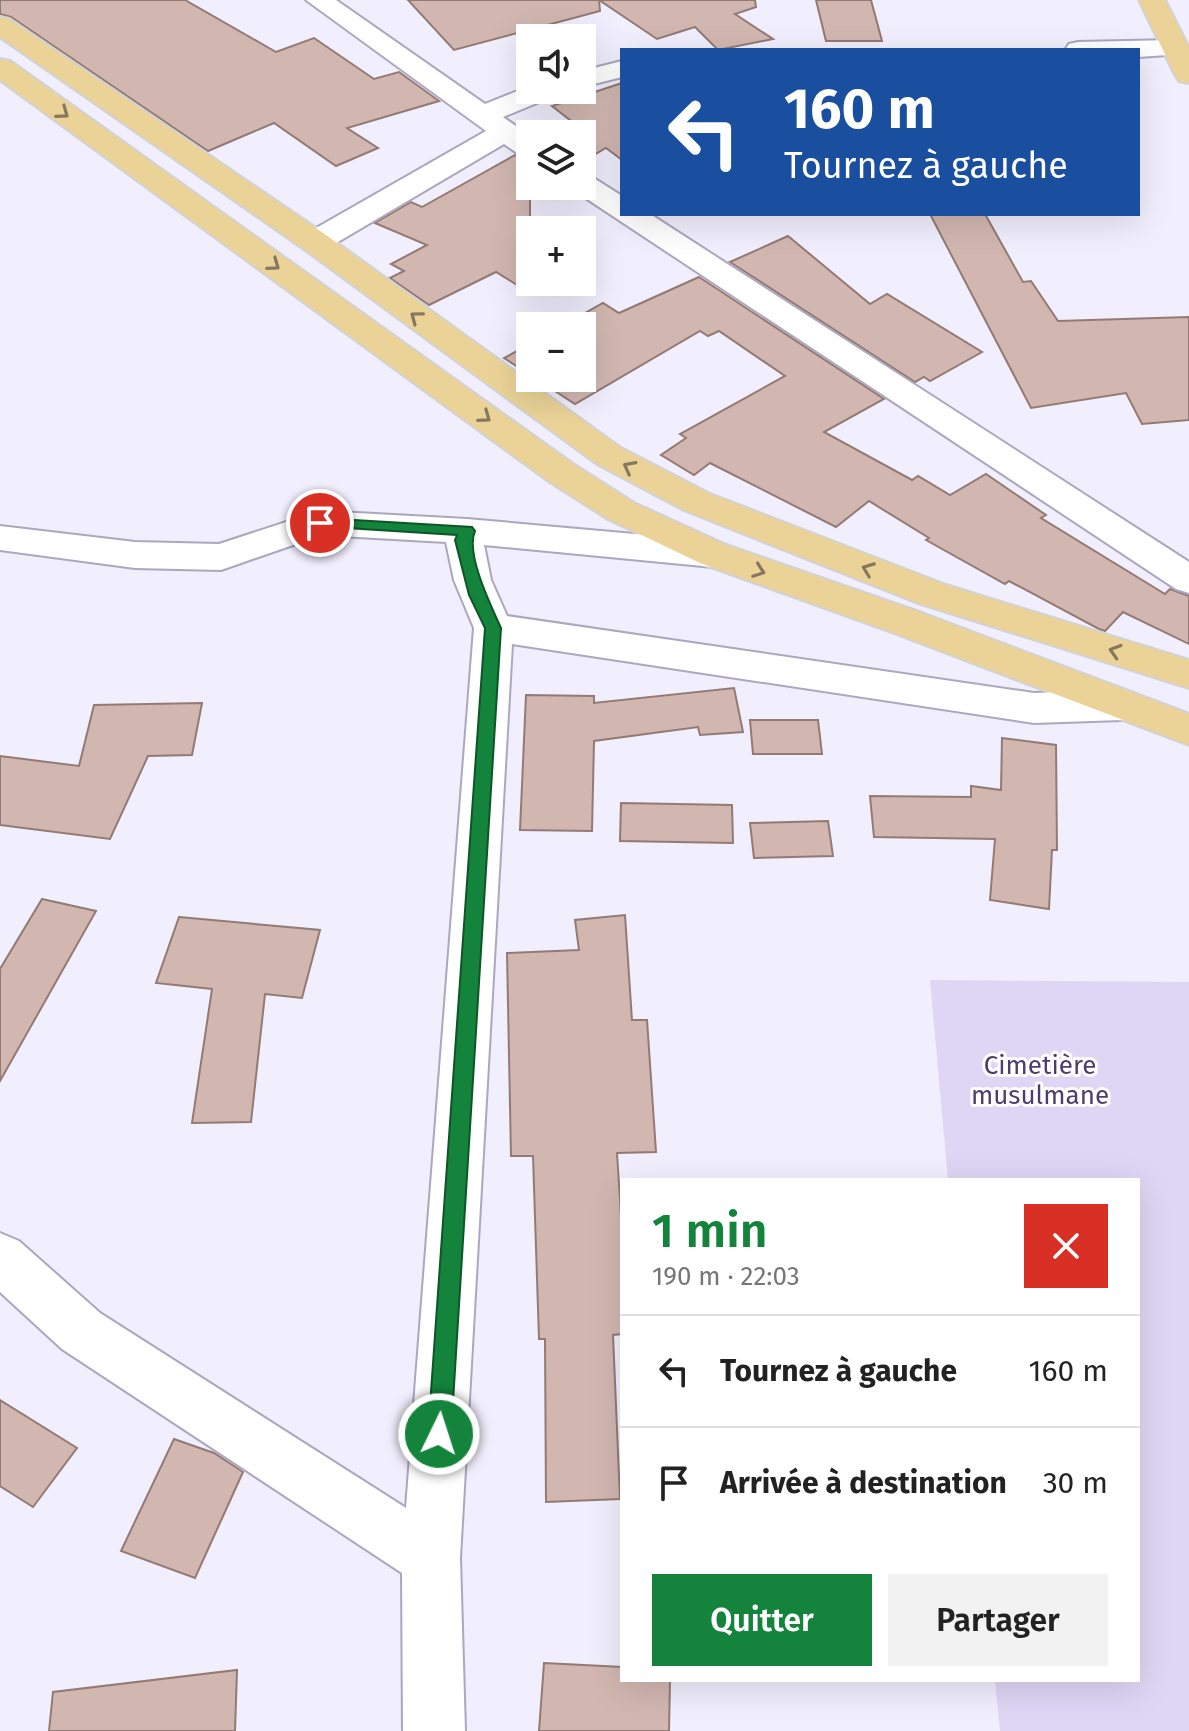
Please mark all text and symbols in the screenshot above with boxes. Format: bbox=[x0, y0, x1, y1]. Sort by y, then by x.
map controls bbox=[516, 24, 596, 392]
button: sound bbox=[516, 24, 596, 104]
text: 160 m bbox=[784, 76, 935, 143]
icon: left bbox=[652, 80, 756, 184]
one-way arrow bbox=[54, 103, 69, 117]
button: layers bbox=[516, 120, 596, 200]
text: Tournez à gauche bbox=[784, 144, 1068, 188]
button: + bbox=[516, 216, 596, 296]
one-way arrow bbox=[265, 255, 279, 270]
button: − bbox=[516, 312, 596, 392]
one-way arrow bbox=[411, 313, 425, 327]
one-way arrow bbox=[476, 407, 490, 421]
one-way arrow bbox=[623, 461, 638, 476]
pin bbox=[286, 489, 354, 557]
icon: arrive bbox=[298, 501, 342, 545]
one-way arrow bbox=[751, 561, 765, 577]
one-way arrow bbox=[862, 562, 876, 579]
one-way arrow bbox=[1108, 644, 1122, 660]
park label: Cimetière musulmane bbox=[971, 1050, 1109, 1111]
text: 1 min bbox=[652, 1202, 768, 1260]
button: close bbox=[1024, 1204, 1108, 1288]
text: 190 m · 22:03 bbox=[652, 1261, 800, 1292]
icon: left bbox=[652, 1349, 696, 1393]
text: Tournez à gauche bbox=[720, 1353, 957, 1389]
text: 160 m bbox=[1029, 1353, 1108, 1389]
position arrow bbox=[397, 1392, 481, 1476]
icon: arrive bbox=[652, 1461, 696, 1505]
text: Arrivée à destination bbox=[720, 1465, 1007, 1501]
text: 30 m bbox=[1043, 1465, 1108, 1501]
button: Quitter bbox=[652, 1574, 872, 1666]
button: Partager bbox=[888, 1574, 1108, 1666]

